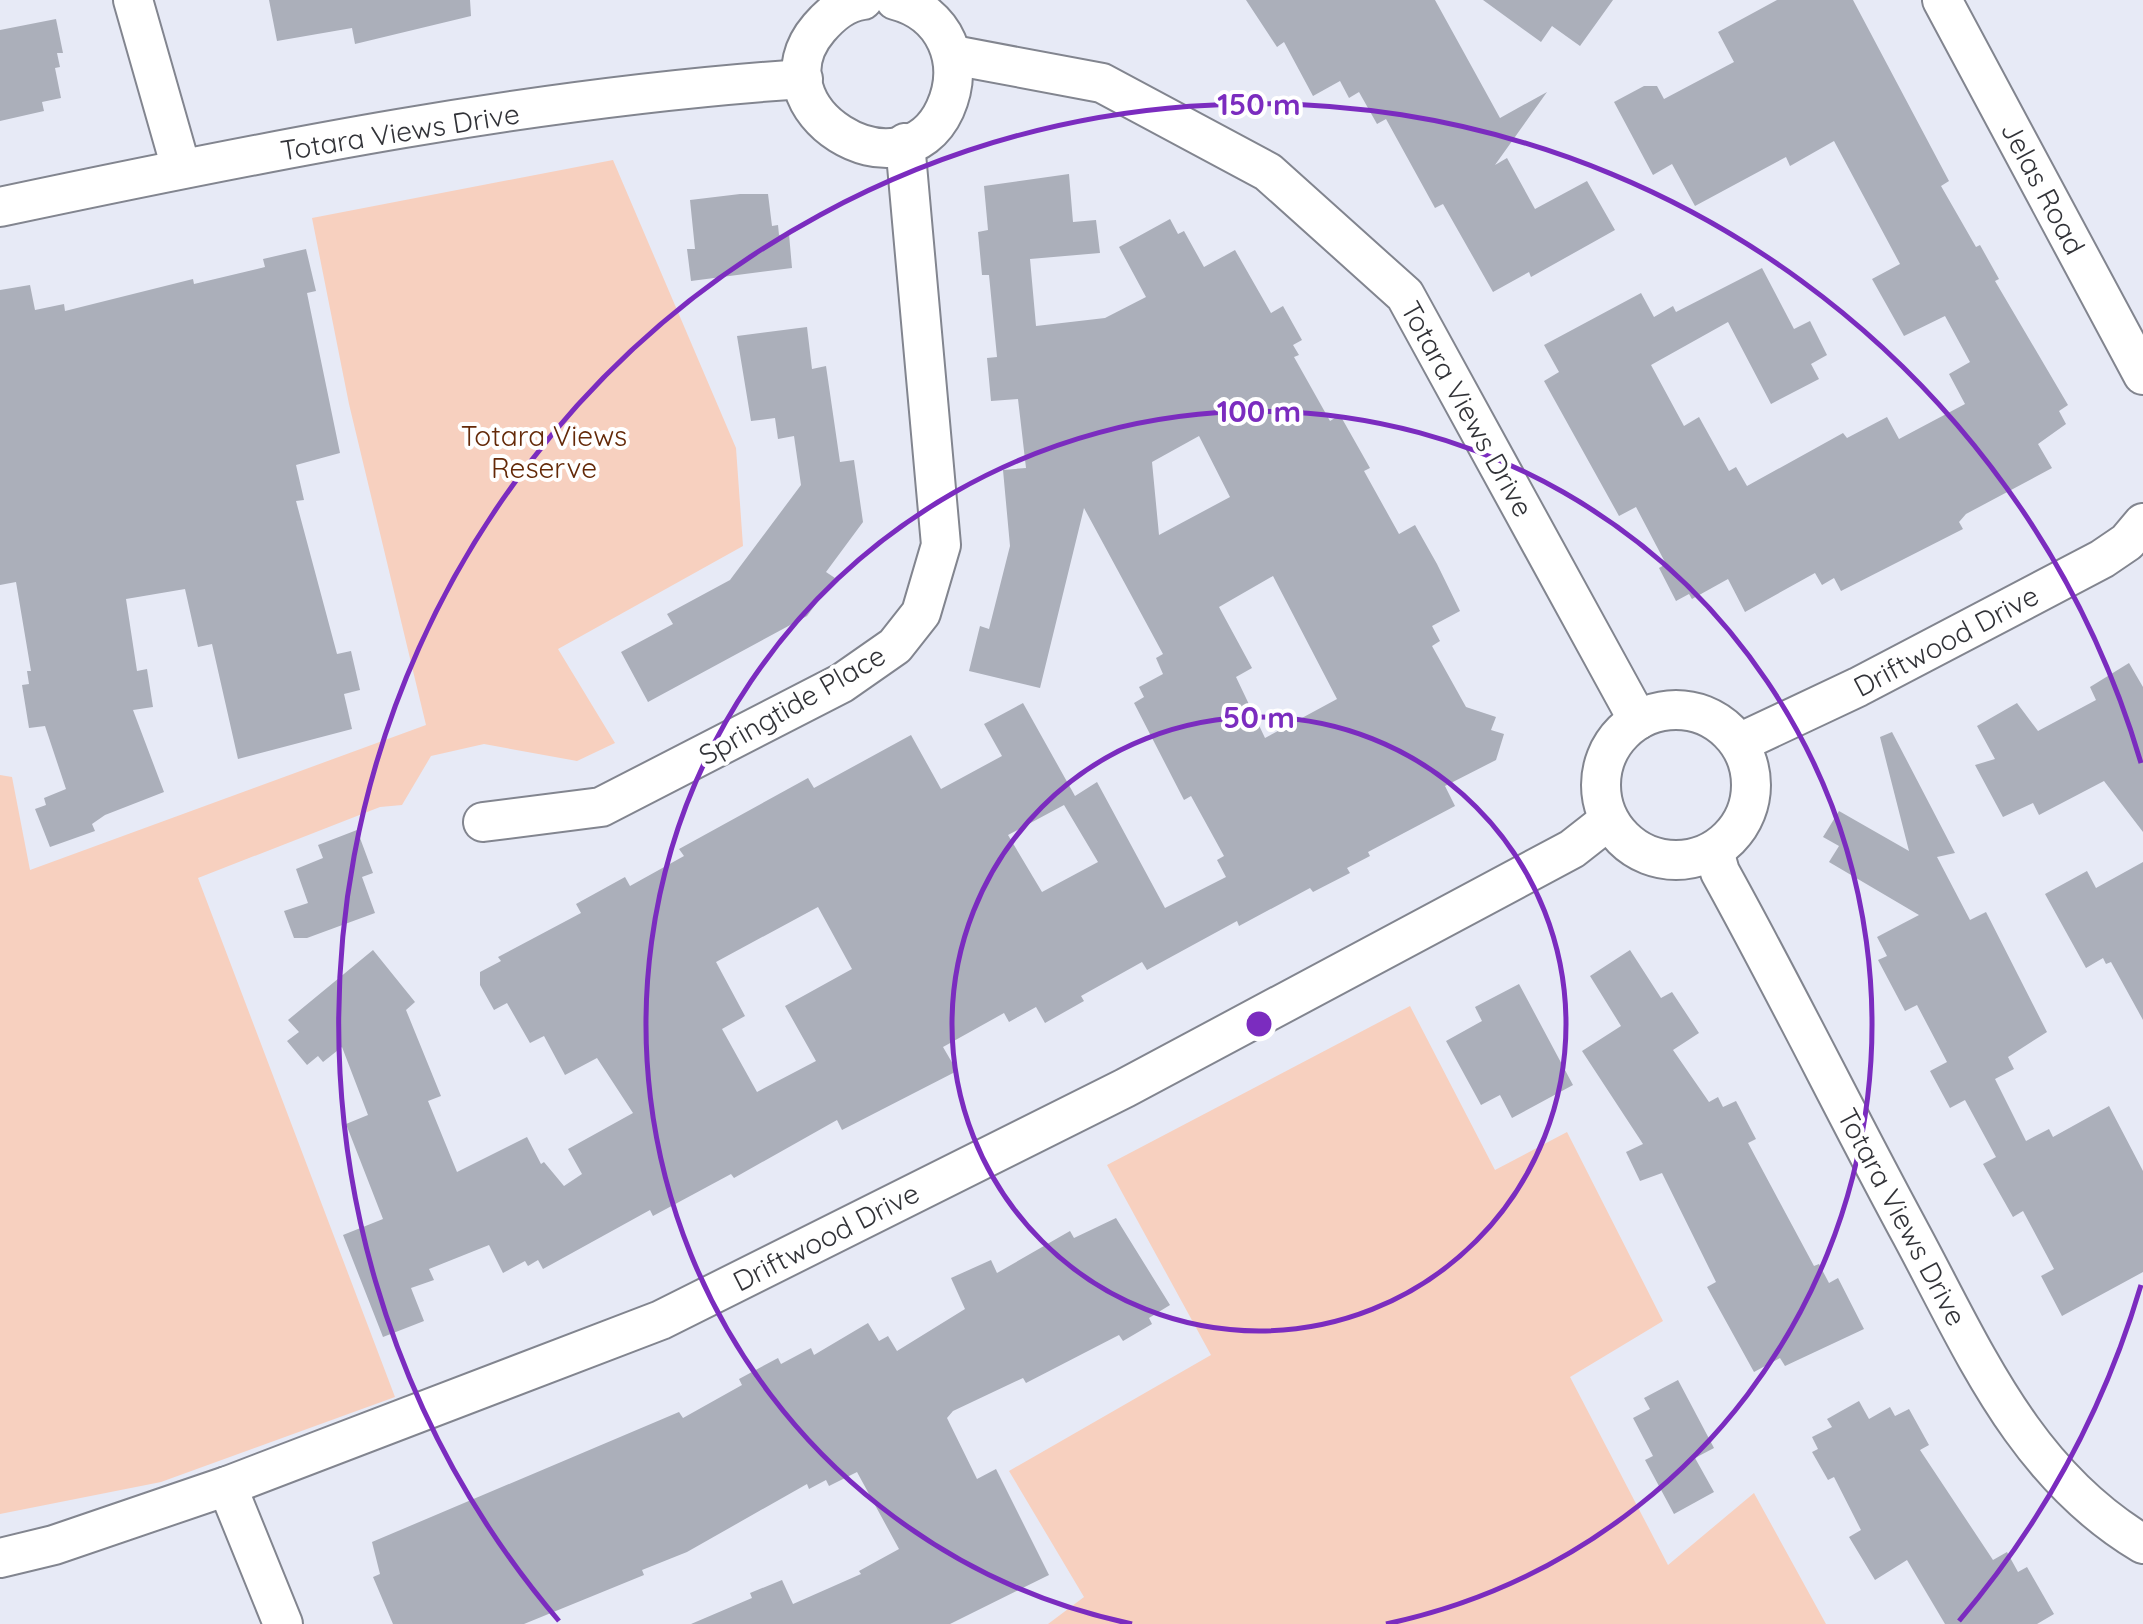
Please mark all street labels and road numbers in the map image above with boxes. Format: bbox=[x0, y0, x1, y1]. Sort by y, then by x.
street label: Totara Views Drive bbox=[278, 95, 522, 168]
street label: Jelas Road bbox=[1994, 115, 2093, 260]
street label: Totara Views Drive bbox=[1394, 295, 1541, 523]
street label: Driftwood Drive bbox=[1847, 577, 2044, 704]
street label: Springtide Place bbox=[692, 637, 891, 772]
street label: Totara Views Drive bbox=[1830, 1102, 1975, 1332]
street label: Driftwood Drive bbox=[727, 1175, 925, 1299]

